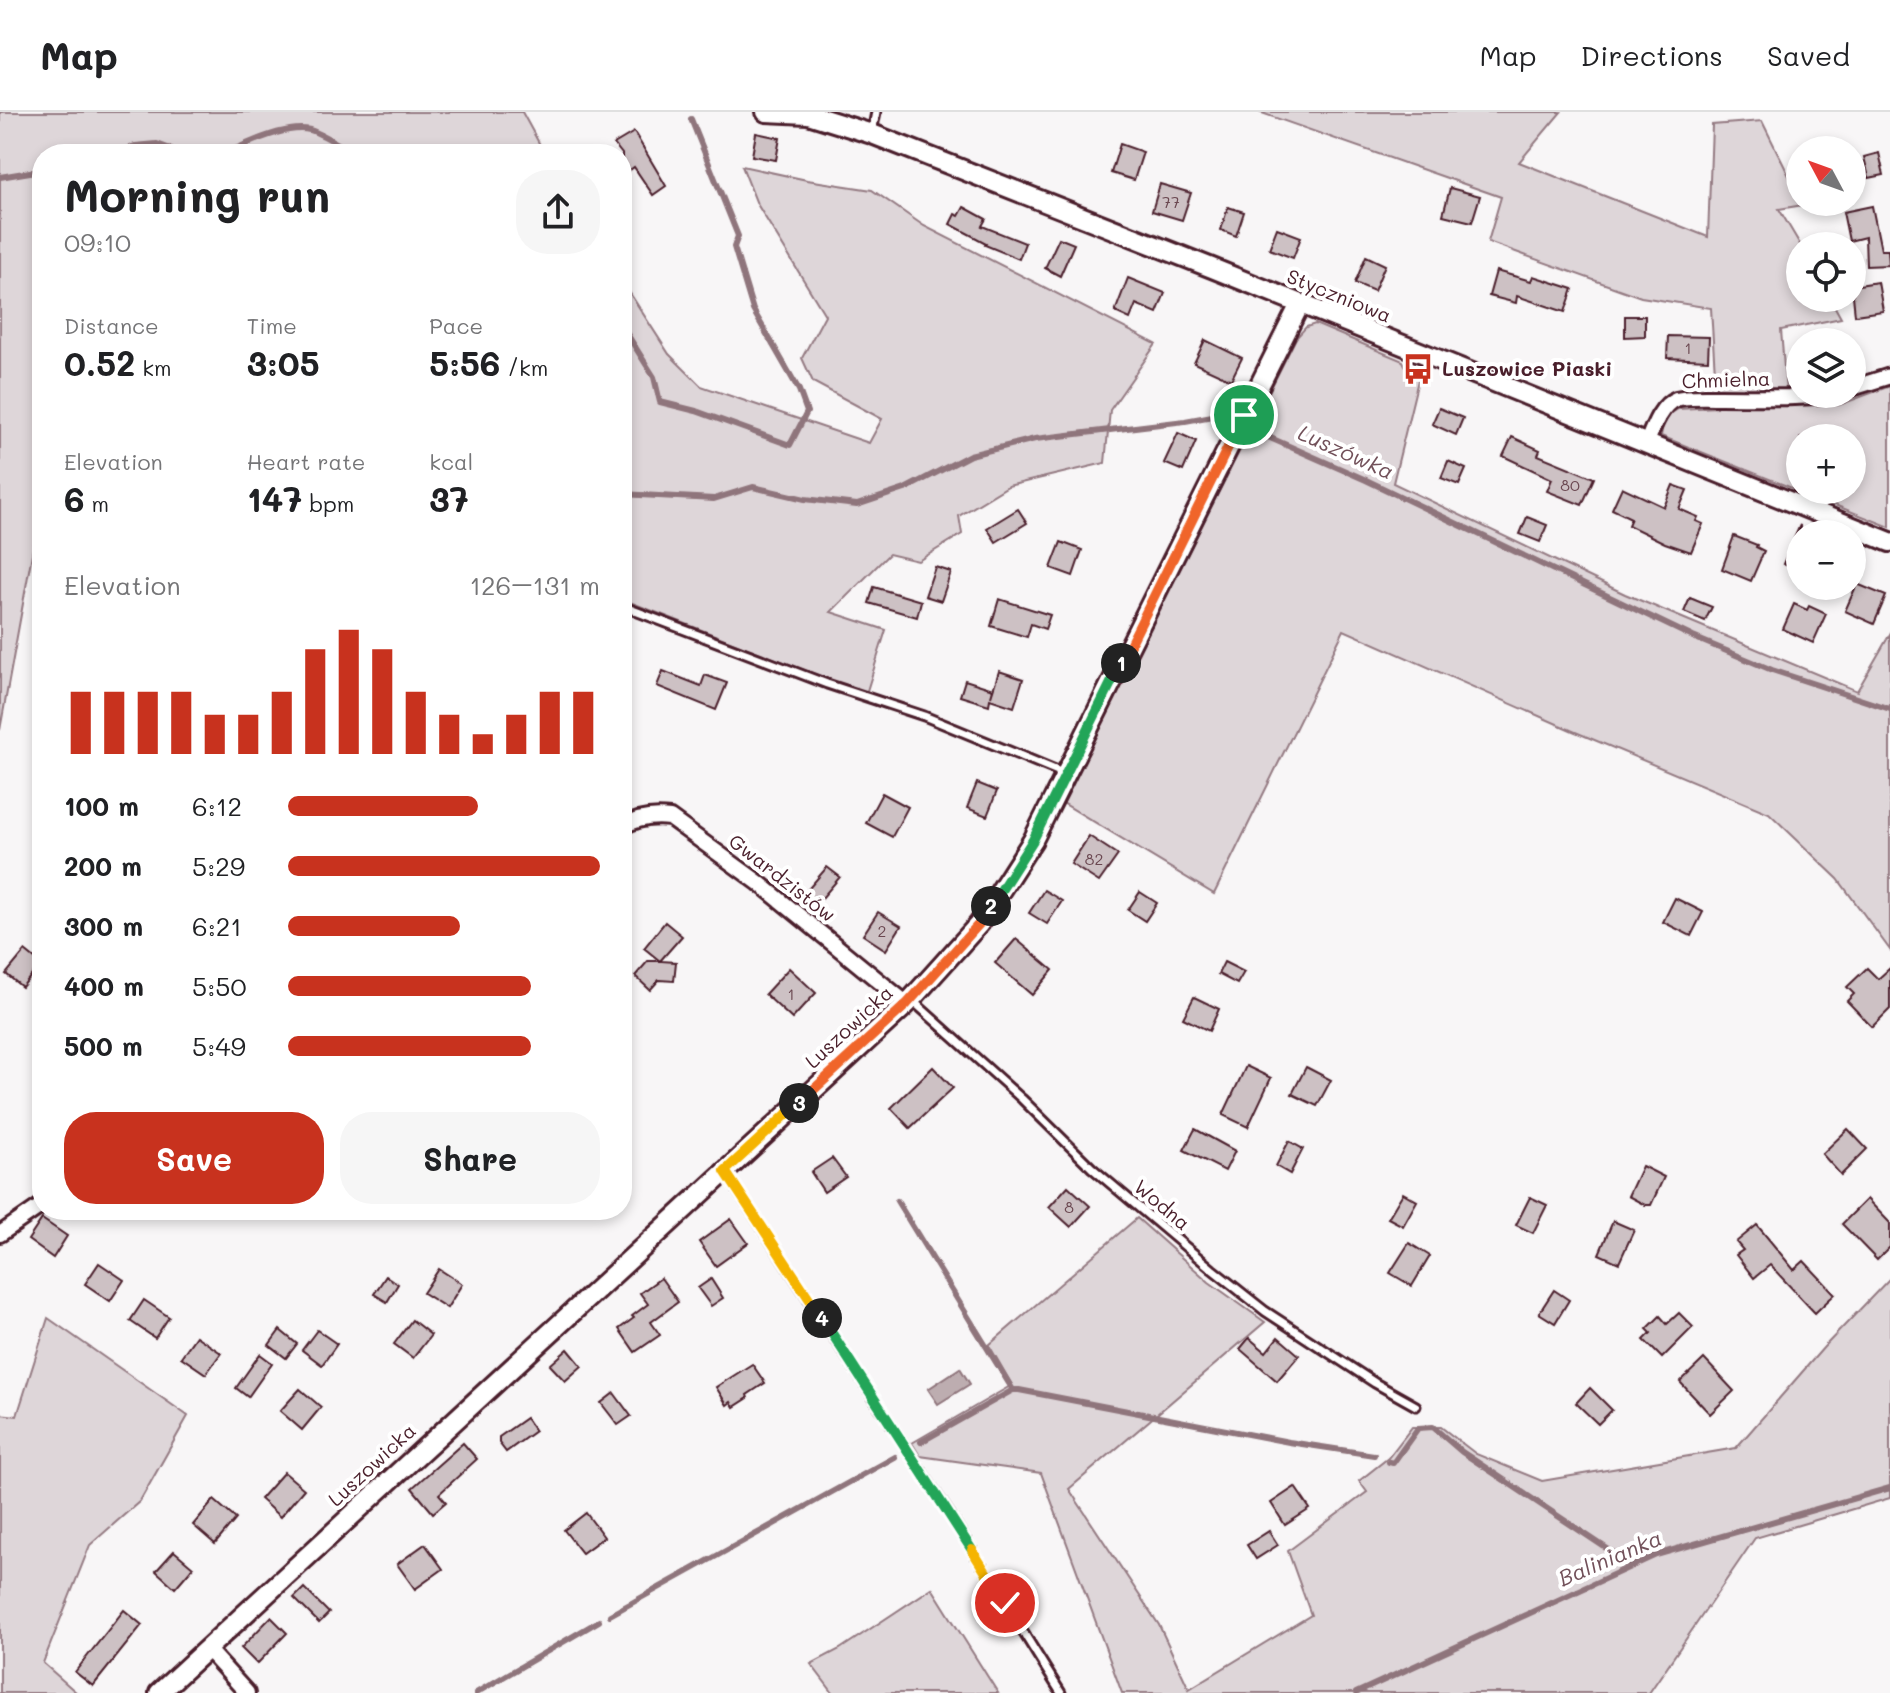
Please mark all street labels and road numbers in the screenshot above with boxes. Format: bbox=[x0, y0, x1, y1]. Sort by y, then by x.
street label: Styczniowa bbox=[1283, 262, 1395, 328]
street label: Chmielna bbox=[1681, 364, 1771, 394]
street label: Gwardzistów bbox=[724, 827, 841, 927]
street label: Luszowicka bbox=[799, 979, 898, 1074]
street label: Wodna bbox=[1129, 1173, 1196, 1235]
street label: Luszowicka bbox=[322, 1417, 421, 1512]

